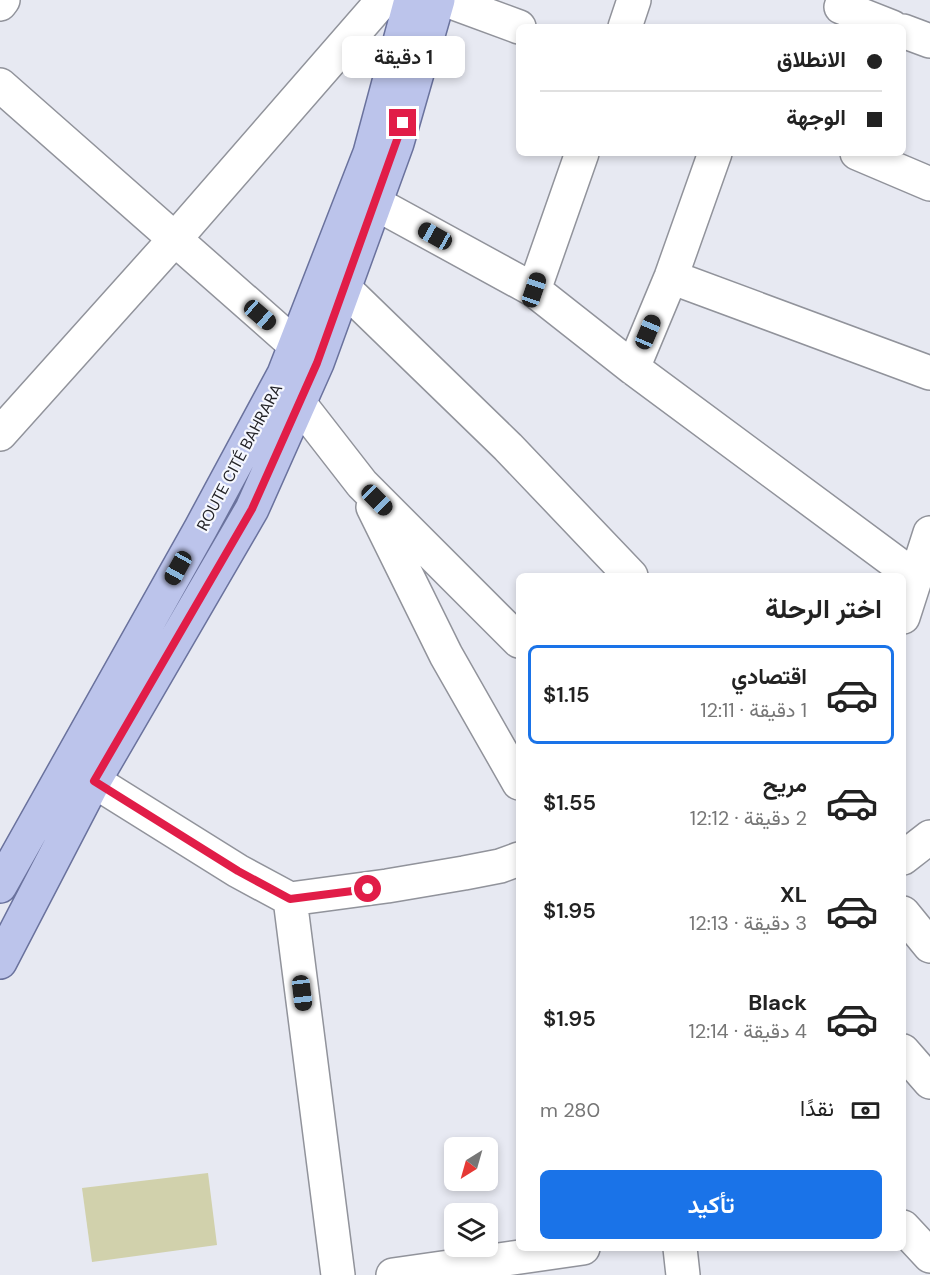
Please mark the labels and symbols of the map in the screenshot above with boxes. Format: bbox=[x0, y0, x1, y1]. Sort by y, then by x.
callout: 1 دقيقة bbox=[342, 36, 464, 78]
route end bbox=[389, 109, 416, 136]
car bbox=[415, 219, 455, 253]
car bbox=[520, 270, 548, 310]
car bbox=[241, 296, 279, 334]
car bbox=[633, 312, 663, 352]
street label: ROUTE CITÉ BAHRARA bbox=[192, 380, 287, 534]
car bbox=[358, 481, 396, 519]
car bbox=[161, 548, 195, 588]
route start bbox=[354, 875, 381, 902]
car bbox=[291, 974, 313, 1012]
north arrow bbox=[444, 1137, 498, 1191]

